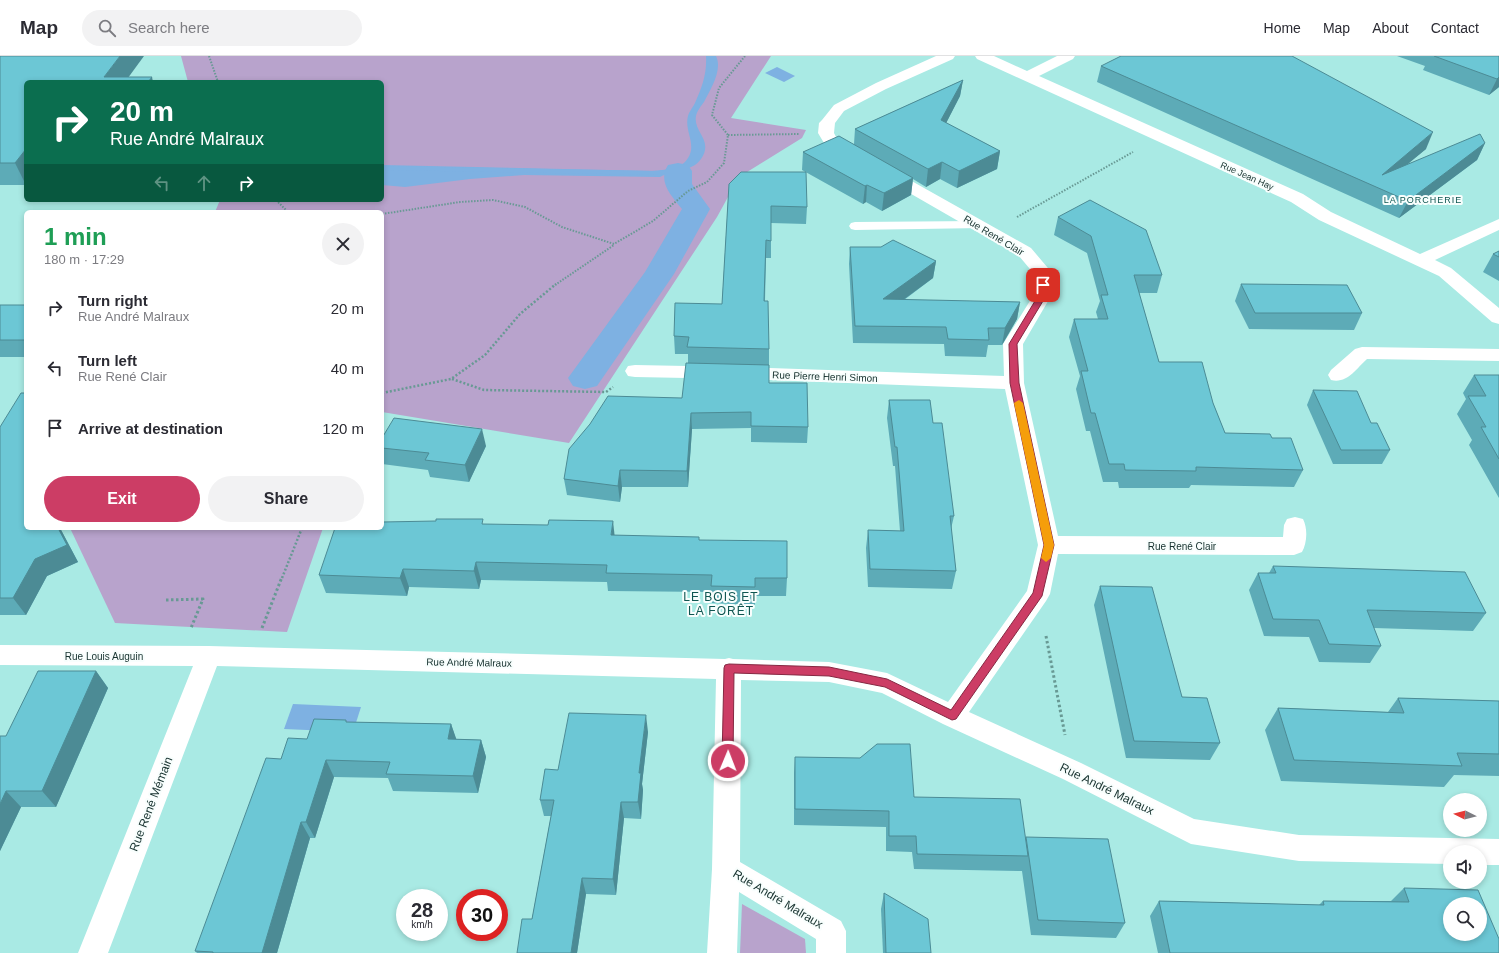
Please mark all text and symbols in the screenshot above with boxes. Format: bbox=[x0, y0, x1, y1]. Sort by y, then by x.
search box bbox=[82, 10, 362, 46]
text: Map bbox=[20, 17, 58, 38]
icon: search bbox=[96, 17, 118, 39]
text: Search here bbox=[128, 19, 210, 36]
text: Home bbox=[1264, 20, 1301, 36]
text: Map bbox=[1323, 20, 1350, 36]
text: About bbox=[1372, 20, 1409, 36]
text: Contact bbox=[1431, 20, 1479, 36]
icon: right bbox=[44, 96, 96, 148]
text: 20 m bbox=[110, 96, 174, 127]
text: Rue André Malraux bbox=[110, 129, 264, 149]
street label: Rue Jean Hay bbox=[1219, 160, 1276, 192]
icon: left bbox=[151, 172, 173, 194]
icon: ahead bbox=[193, 172, 215, 194]
icon: right bbox=[235, 172, 257, 194]
district label: LA PORCHERIE bbox=[1384, 195, 1462, 205]
street label: Rue René Clair bbox=[962, 213, 1026, 258]
text: 1 min bbox=[44, 223, 107, 250]
button: close bbox=[322, 223, 364, 265]
text: 180 m · 17:29 bbox=[44, 252, 124, 267]
pin bbox=[1026, 268, 1060, 302]
icon: arrive bbox=[1032, 274, 1054, 296]
text: Turn right bbox=[78, 292, 148, 309]
icon: right bbox=[44, 297, 66, 319]
text: 20 m bbox=[331, 300, 364, 317]
text: Rue André Malraux bbox=[78, 309, 189, 324]
text: Turn left bbox=[78, 352, 137, 369]
icon: left bbox=[44, 357, 66, 379]
text: 40 m bbox=[331, 360, 364, 377]
text: Rue René Clair bbox=[78, 369, 167, 384]
street label: Rue Pierre Henri Simon bbox=[772, 369, 878, 384]
icon: arrive bbox=[44, 417, 66, 439]
text: Arrive at destination bbox=[78, 420, 223, 437]
text: 120 m bbox=[322, 420, 364, 437]
button: Exit bbox=[44, 476, 200, 522]
button: Share bbox=[208, 476, 364, 522]
street label: Rue René Clair bbox=[1148, 541, 1217, 552]
district label: LE BOIS ET LA FORÊT bbox=[683, 590, 759, 618]
street label: Rue Louis Auguin bbox=[65, 651, 143, 662]
street label: Rue André Malraux bbox=[426, 656, 512, 669]
position arrow bbox=[707, 740, 749, 782]
street label: Rue René Mémain bbox=[127, 755, 175, 853]
street label: Rue André Malraux bbox=[1058, 760, 1156, 818]
north arrow bbox=[1443, 793, 1487, 837]
map controls bbox=[1443, 793, 1487, 941]
button: sound bbox=[1443, 845, 1487, 889]
street label: Rue André Malraux bbox=[730, 867, 826, 931]
speed limit sign: 30 bbox=[456, 889, 508, 941]
button: search bbox=[1443, 897, 1487, 941]
text: 28 bbox=[411, 899, 433, 921]
text: km/h bbox=[411, 919, 433, 930]

